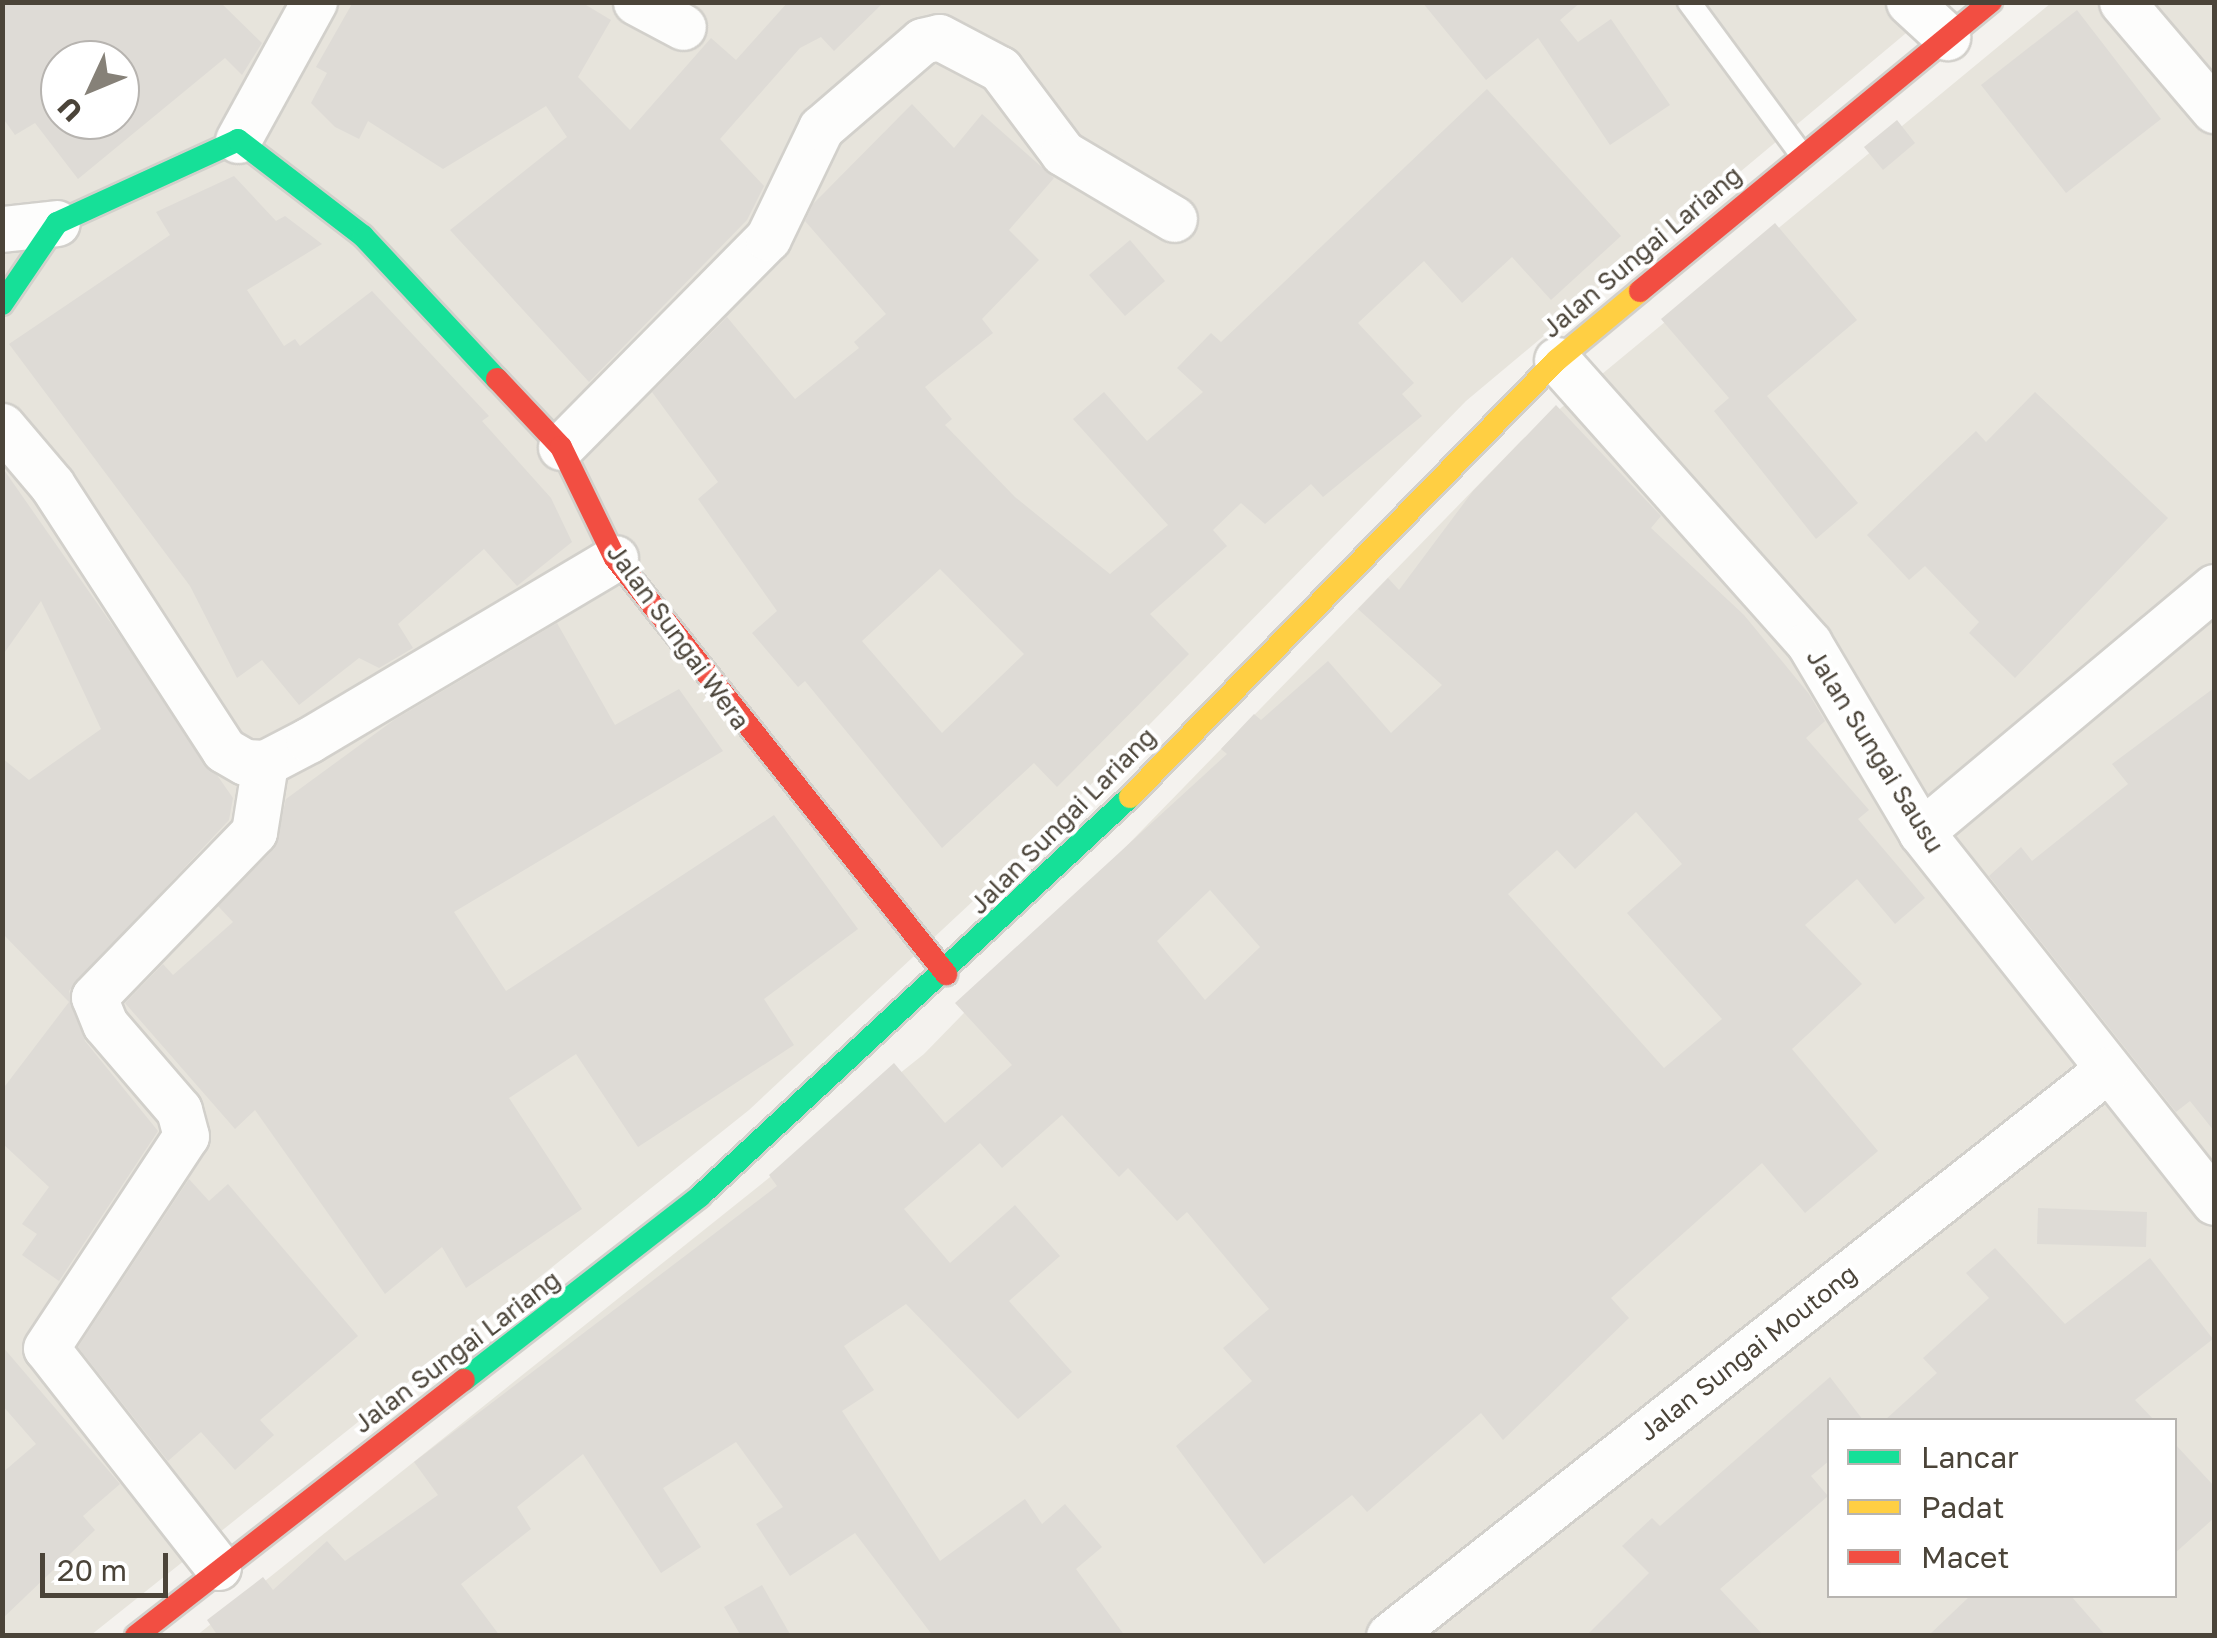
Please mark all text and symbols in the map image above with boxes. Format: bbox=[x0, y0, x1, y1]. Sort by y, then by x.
north arrow bbox=[40, 40, 140, 140]
text: U bbox=[51, 91, 88, 129]
street label: Jalan Sungai Lariang bbox=[1536, 160, 1748, 344]
street label: Jalan Sungai Wera bbox=[601, 538, 755, 736]
street label: Jalan Sungai Sausu bbox=[1800, 644, 1950, 858]
street label: Jalan Sungai Lariang bbox=[964, 722, 1162, 920]
street label: Jalan Sungai Moutong bbox=[1633, 1259, 1863, 1447]
street label: Jalan Sungai Lariang bbox=[348, 1265, 566, 1439]
legend bbox=[1827, 1418, 2177, 1598]
text: Lancar bbox=[1921, 1439, 2019, 1475]
text: Padat bbox=[1921, 1489, 2004, 1525]
scale bar bbox=[45, 1533, 172, 1595]
text: Macet bbox=[1921, 1539, 2010, 1575]
text: 20 m bbox=[57, 1552, 127, 1588]

